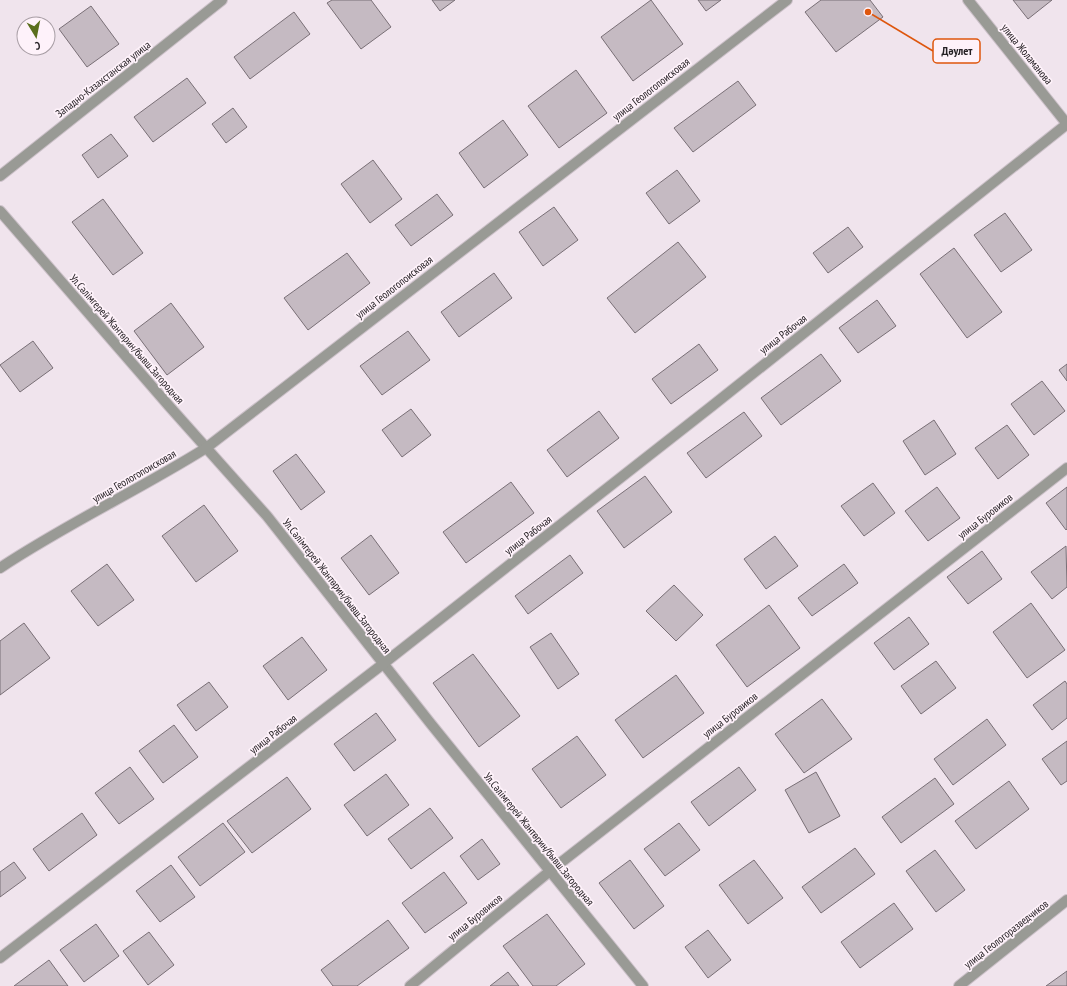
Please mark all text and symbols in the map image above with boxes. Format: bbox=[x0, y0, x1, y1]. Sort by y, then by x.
north arrow bbox=[16, 16, 56, 56]
street label: улица Жоламанова bbox=[998, 21, 1056, 87]
street label: Западно-Казахстанская улица bbox=[53, 38, 153, 120]
text: С bbox=[34, 39, 41, 53]
callout: Дәулет bbox=[933, 39, 980, 63]
text: Дәулет bbox=[942, 43, 973, 58]
street label: улица Геологопоисковая bbox=[609, 54, 693, 124]
street label: улица Геологопоисковая bbox=[352, 252, 436, 322]
street label: Ул.Сәлімгерей Жантөрин/бывш.Загородная bbox=[67, 271, 187, 407]
street label: улица Рабочая bbox=[756, 311, 810, 357]
street label: улица Геологопоисковая bbox=[90, 446, 178, 506]
street label: улица Буровиков bbox=[955, 490, 1016, 542]
street label: улица Рабочая bbox=[501, 512, 555, 558]
street label: Ул.Сәлімгерей Жантөрин/бывш.Загородная bbox=[280, 516, 394, 656]
street label: улица Буровиков bbox=[700, 689, 761, 741]
street label: улица Рабочая bbox=[246, 711, 300, 757]
street label: Ул.Сәлімгерей Жантөрин/бывш.Загородная bbox=[481, 770, 597, 908]
street label: улица Буровиков bbox=[445, 890, 506, 943]
street label: улица Геологоразведчиков bbox=[961, 896, 1051, 971]

